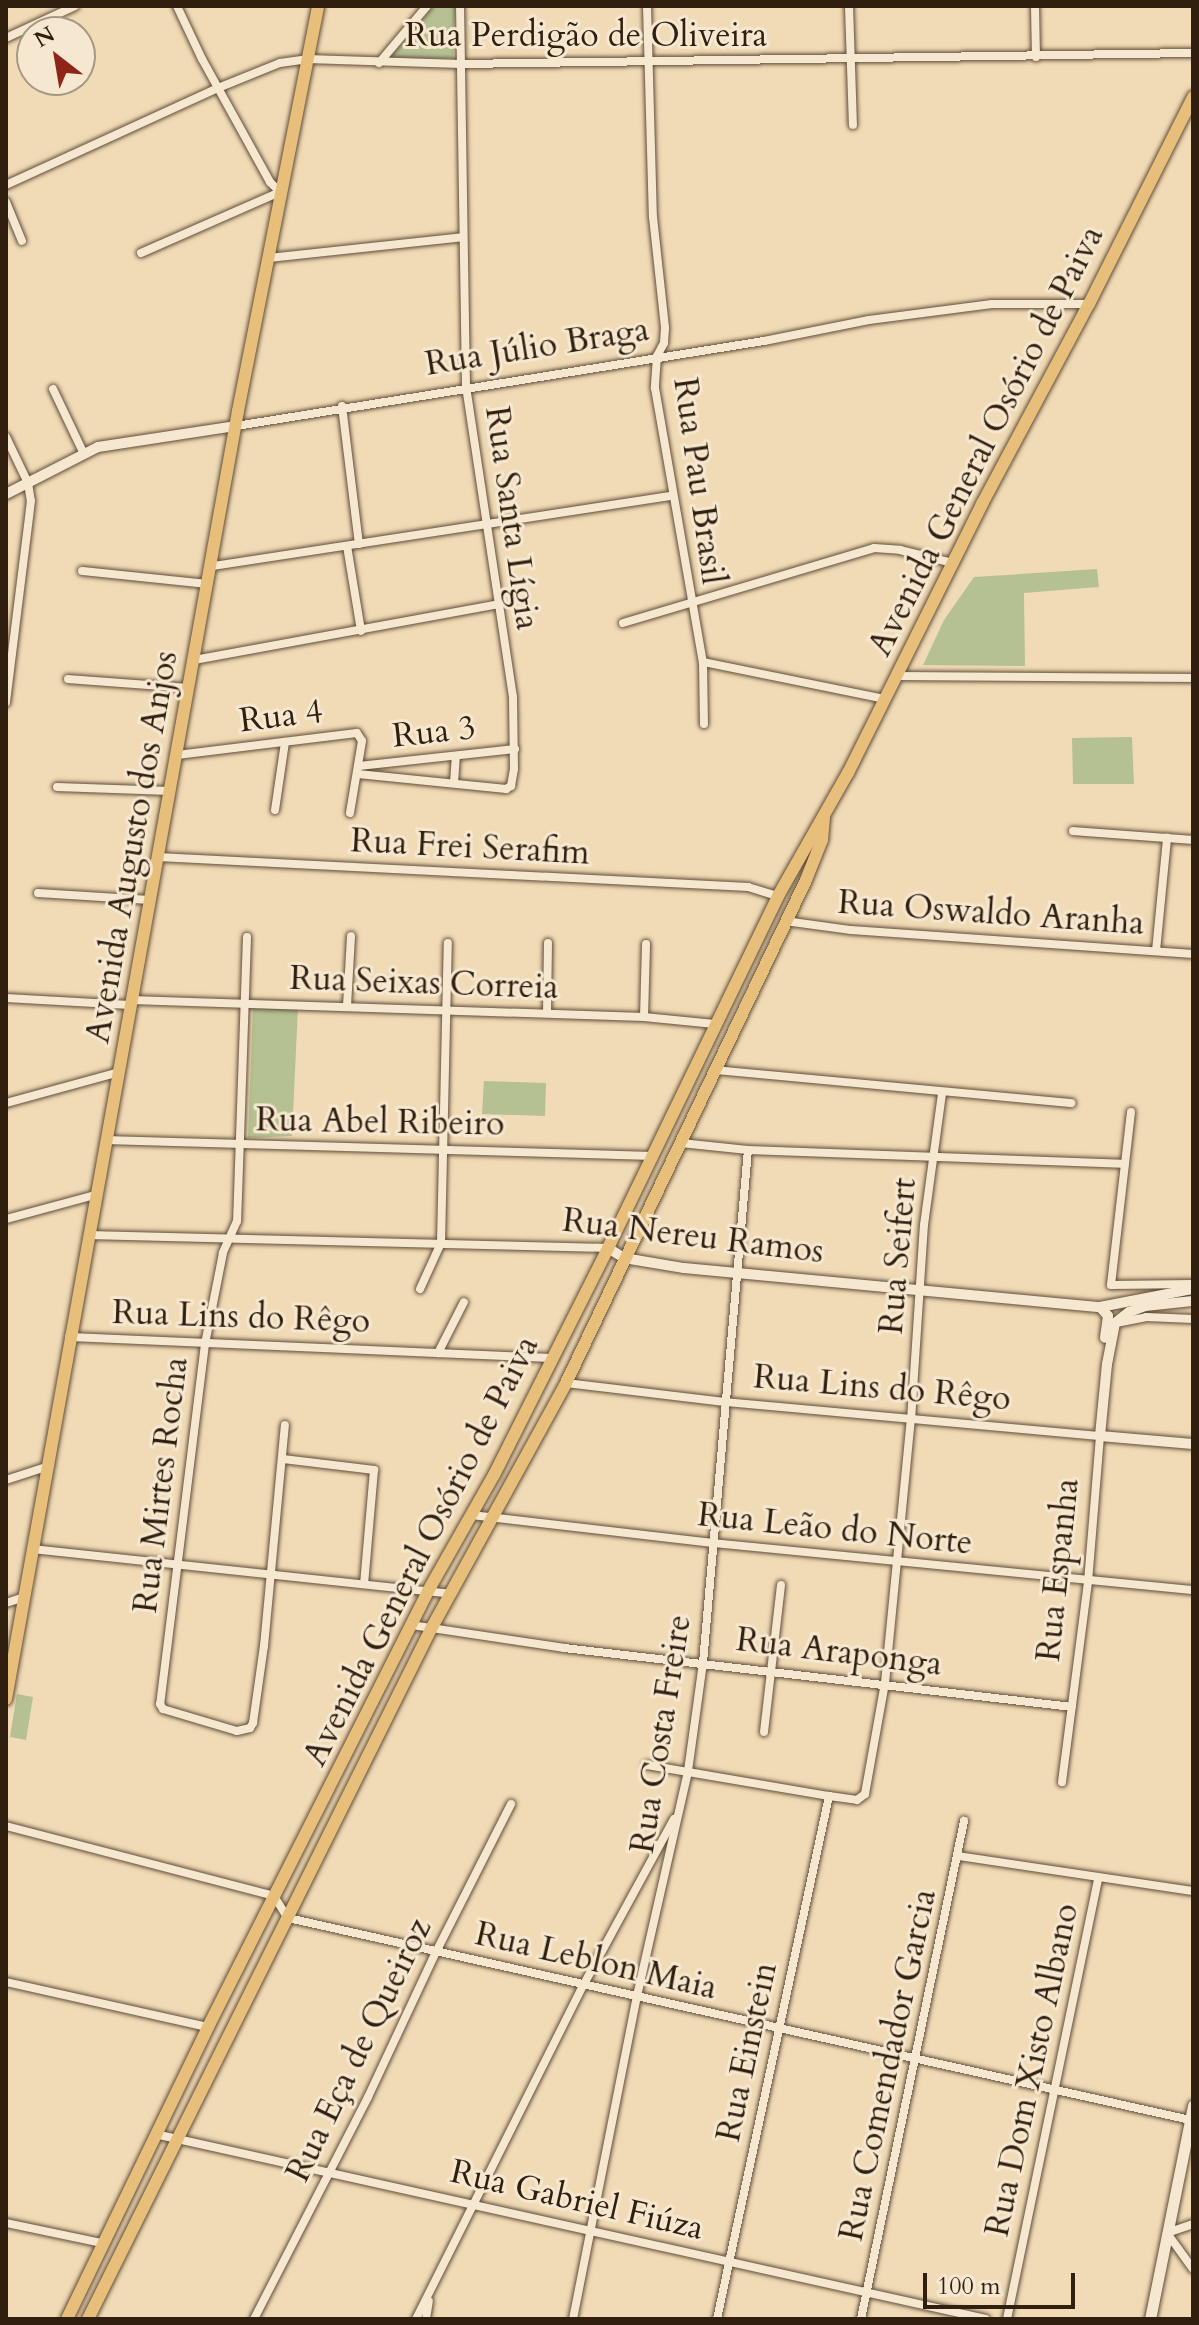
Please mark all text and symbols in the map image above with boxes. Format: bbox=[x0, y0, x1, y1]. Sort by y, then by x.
north arrow bbox=[16, 16, 96, 96]
street label: Rua Perdigão de Oliveira bbox=[405, 16, 767, 56]
text: N bbox=[29, 19, 61, 55]
street label: Avenida General Osório de Paiva bbox=[860, 219, 1112, 663]
street label: Rua Júlio Braga bbox=[422, 309, 652, 385]
street label: Rua Pau Brasil bbox=[664, 375, 734, 587]
street label: Rua Santa Lígia bbox=[476, 404, 548, 632]
street label: Avenida Augusto dos Anjos bbox=[77, 648, 187, 1046]
street label: Rua 4 bbox=[237, 691, 325, 741]
street label: Rua 3 bbox=[390, 707, 478, 757]
street label: Rua Frei Serafim bbox=[349, 820, 591, 874]
street label: Rua Oswaldo Aranha bbox=[836, 882, 1146, 944]
street label: Rua Seixas Correia bbox=[289, 958, 559, 1008]
street label: Rua Abel Ribeiro bbox=[255, 1099, 505, 1145]
street label: Rua Seifert bbox=[871, 1176, 925, 1336]
street label: Rua Nereu Ramos bbox=[560, 1200, 826, 1272]
street label: Rua Lins do Rêgo bbox=[111, 1292, 371, 1342]
street label: Avenida General Osório de Paiva bbox=[295, 1329, 547, 1773]
street label: Rua Mirtes Rocha bbox=[125, 1355, 197, 1615]
street label: Rua Lins do Rêgo bbox=[752, 1356, 1012, 1420]
street label: Rua Espanha bbox=[1028, 1476, 1088, 1664]
street label: Rua Leão do Norte bbox=[696, 1494, 974, 1564]
street label: Rua Costa Freire bbox=[622, 1612, 700, 1856]
street label: Rua Araponga bbox=[734, 1619, 944, 1685]
street label: Rua Comendador Garcia bbox=[831, 1885, 945, 2245]
street label: Rua Dom Xisto Albano bbox=[977, 1900, 1087, 2240]
street label: Rua Eça de Queiroz bbox=[278, 1912, 440, 2188]
street label: Rua Leblon Maia bbox=[471, 1913, 721, 2009]
street label: Rua Einstein bbox=[708, 1959, 786, 2145]
street label: Rua Gabriel Fiúza bbox=[446, 2151, 708, 2249]
scale bar bbox=[927, 2257, 1079, 2307]
text: 100 m bbox=[937, 2270, 1001, 2303]

